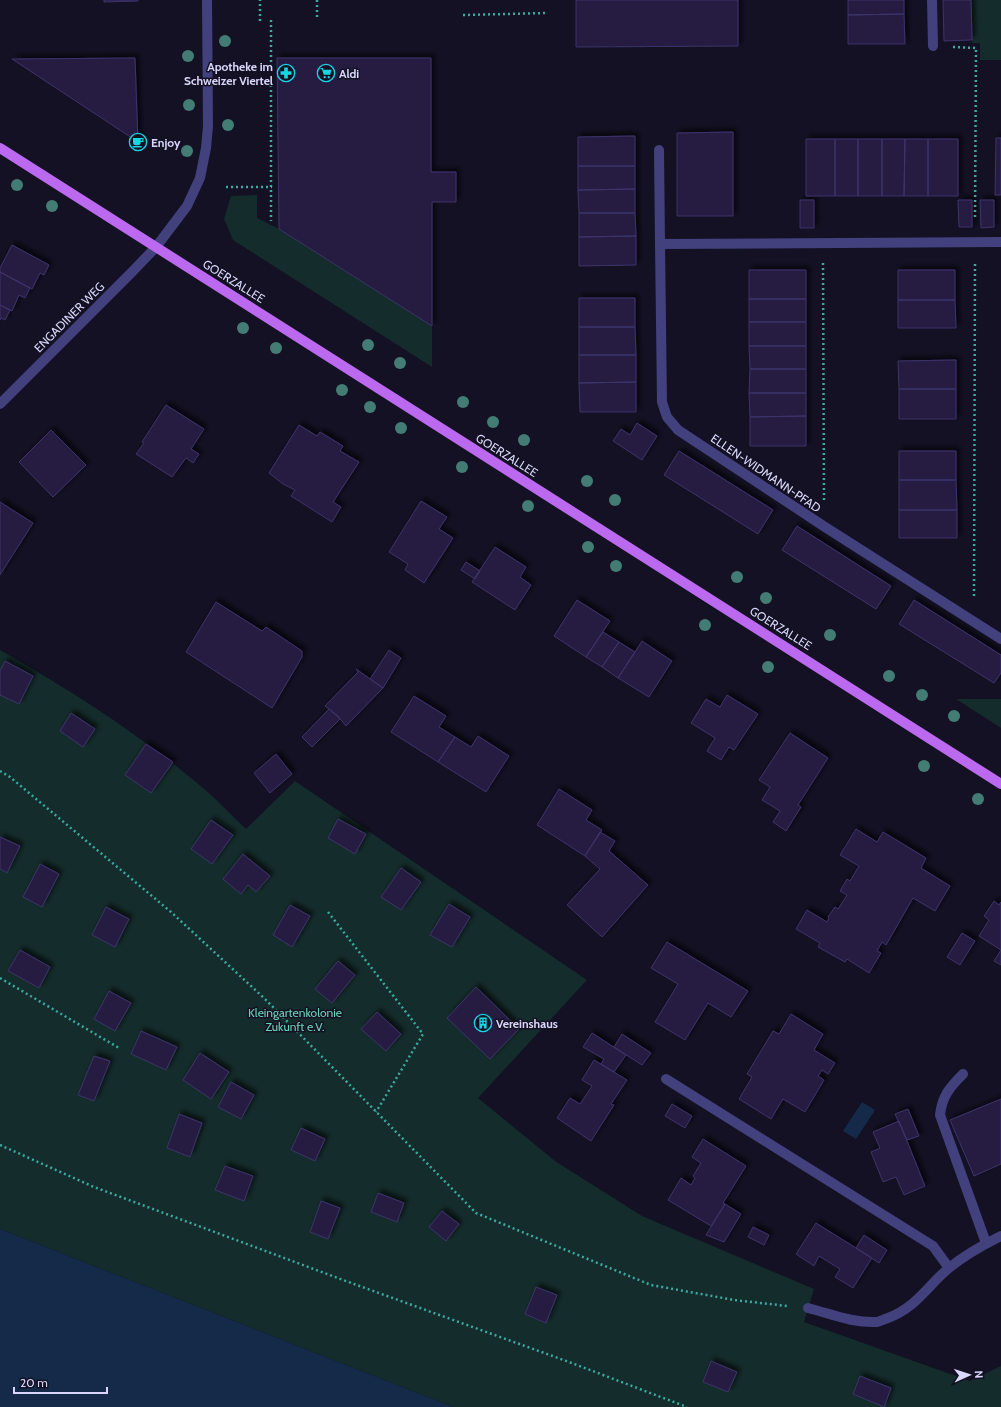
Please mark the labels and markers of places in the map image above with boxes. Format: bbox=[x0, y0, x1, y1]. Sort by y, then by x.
place label: Apotheke im Schweizer Viertel bbox=[184, 59, 273, 88]
pharmacy icon: Apotheke im Schweizer Viertel bbox=[276, 63, 296, 83]
supermarket icon: Aldi bbox=[316, 63, 336, 83]
place label: Aldi bbox=[339, 66, 359, 81]
cafe icon: Enjoy bbox=[128, 132, 148, 152]
place label: Enjoy bbox=[151, 135, 181, 150]
building icon: Vereinshaus bbox=[473, 1013, 493, 1033]
place label: Vereinshaus bbox=[496, 1016, 558, 1031]

